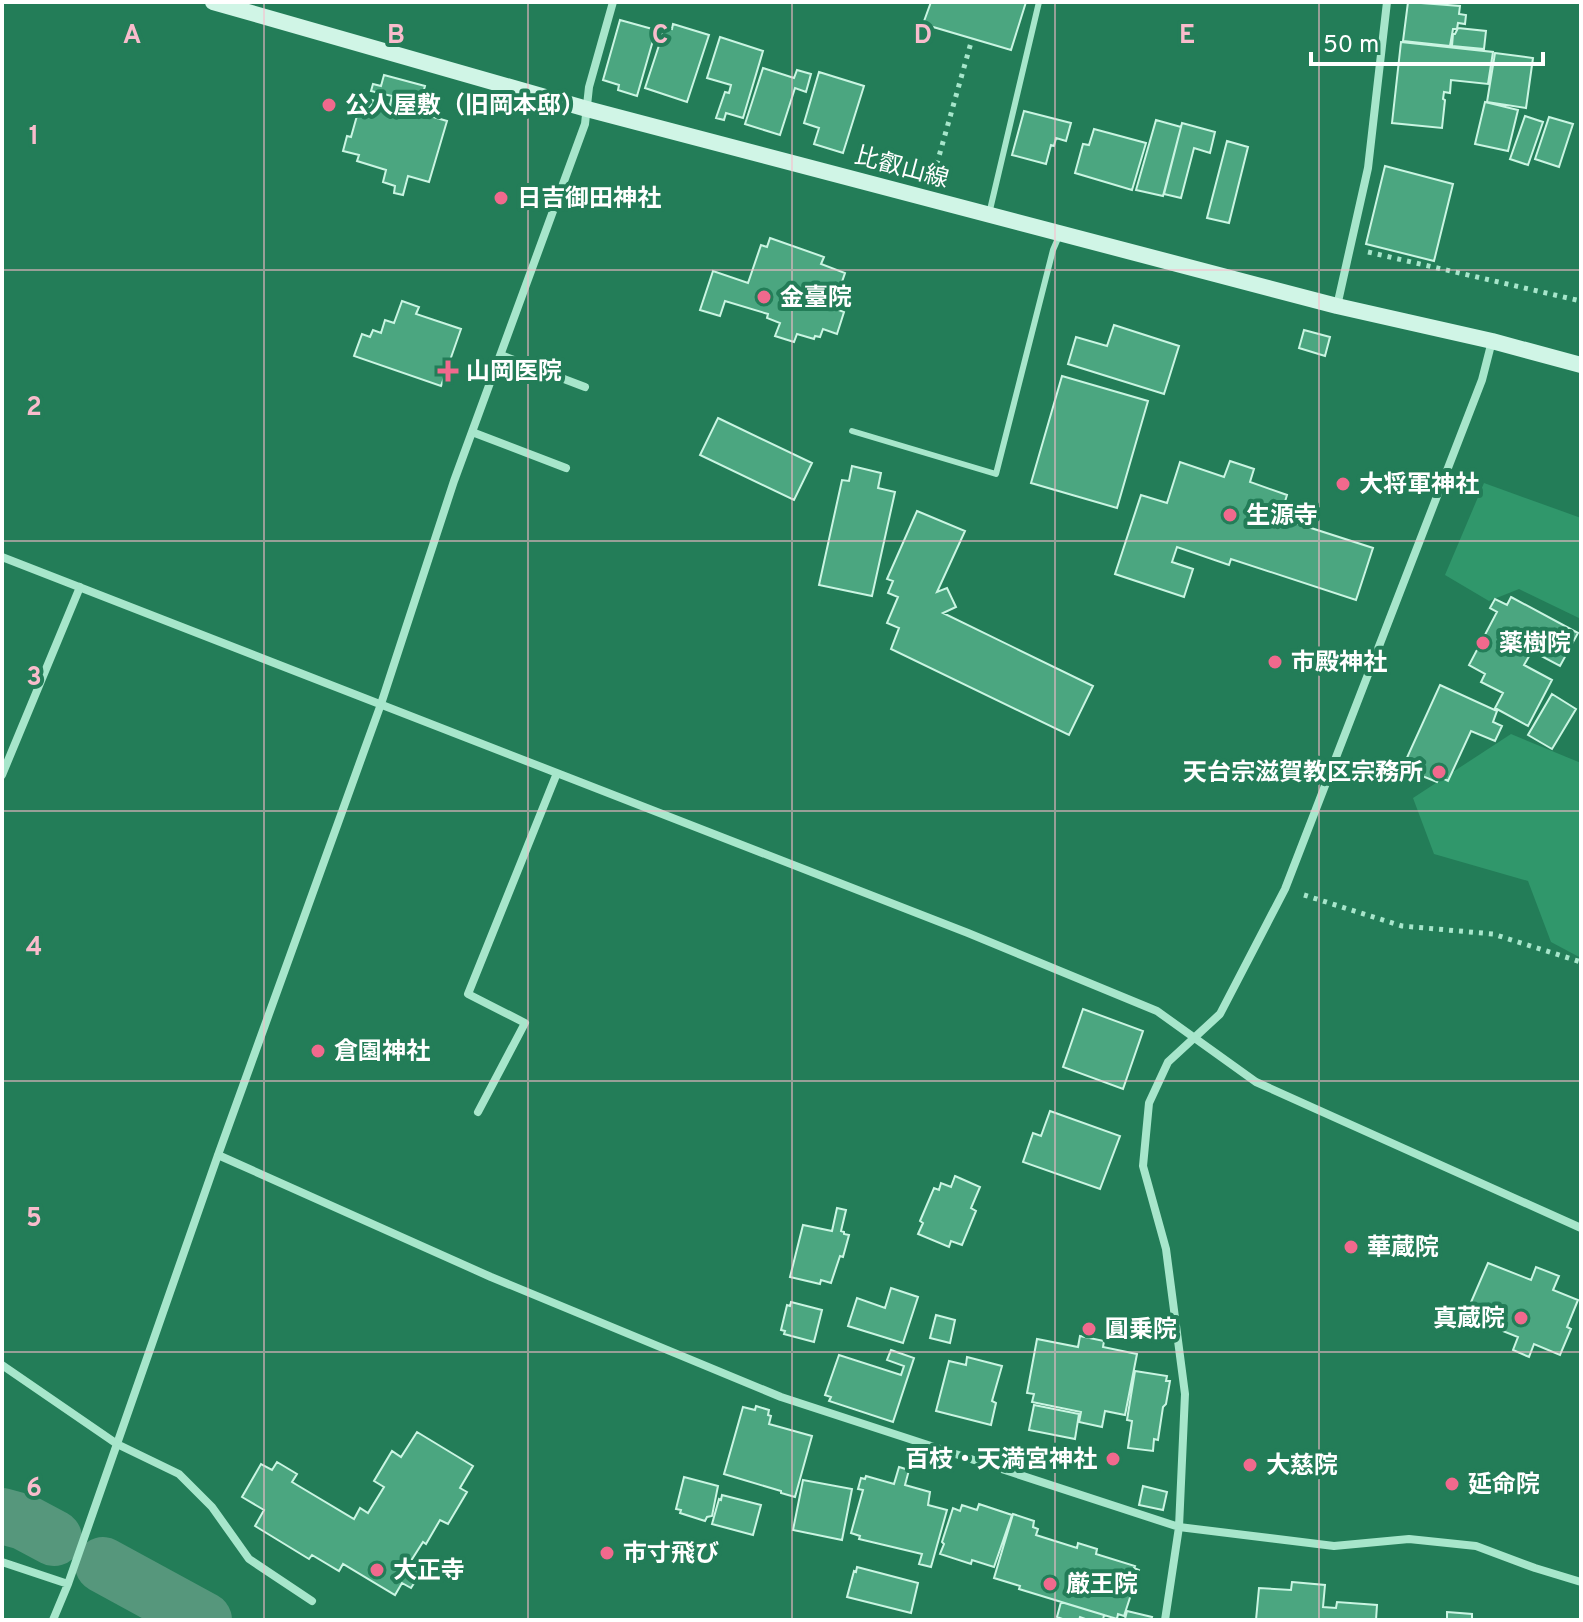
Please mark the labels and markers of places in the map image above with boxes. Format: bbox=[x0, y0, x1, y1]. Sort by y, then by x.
place label: 公人屋敷（旧岡本邸） bbox=[345, 92, 585, 122]
marker: 公人屋敷（旧岡本邸） bbox=[320, 96, 338, 114]
place label: 日吉御田神社 bbox=[517, 185, 661, 215]
marker: 日吉御田神社 bbox=[492, 189, 510, 207]
place label: 金臺院 bbox=[780, 284, 852, 314]
marker: 金臺院 bbox=[755, 288, 773, 306]
place label: 山岡医院 bbox=[466, 358, 562, 388]
marker: 山岡医院 bbox=[437, 360, 459, 382]
place label: 大将軍神社 bbox=[1359, 471, 1479, 501]
marker: 大将軍神社 bbox=[1334, 475, 1352, 493]
place label: 生源寺 bbox=[1246, 502, 1318, 532]
marker: 生源寺 bbox=[1221, 506, 1239, 524]
place label: 薬樹院 bbox=[1499, 630, 1571, 660]
marker: 薬樹院 bbox=[1474, 634, 1492, 652]
place label: 市殿神社 bbox=[1291, 649, 1387, 679]
marker: 市殿神社 bbox=[1266, 653, 1284, 671]
place label: 天台宗滋賀教区宗務所 bbox=[1183, 759, 1423, 789]
marker: 天台宗滋賀教区宗務所 bbox=[1430, 763, 1448, 781]
place label: 倉園神社 bbox=[334, 1038, 430, 1068]
marker: 倉園神社 bbox=[309, 1042, 327, 1060]
place label: 華蔵院 bbox=[1367, 1234, 1439, 1264]
marker: 華蔵院 bbox=[1342, 1238, 1360, 1256]
place label: 真蔵院 bbox=[1433, 1305, 1505, 1335]
marker: 真蔵院 bbox=[1512, 1309, 1530, 1327]
place label: 圓乗院 bbox=[1105, 1316, 1177, 1346]
marker: 圓乗院 bbox=[1080, 1320, 1098, 1338]
place label: 百枝・天満宮神社 bbox=[905, 1446, 1097, 1476]
marker: 百枝・天満宮神社 bbox=[1104, 1450, 1122, 1468]
place label: 大慈院 bbox=[1266, 1452, 1338, 1482]
marker: 大慈院 bbox=[1241, 1456, 1259, 1474]
place label: 延命院 bbox=[1468, 1471, 1540, 1501]
marker: 延命院 bbox=[1443, 1475, 1461, 1493]
place label: 市寸飛び bbox=[623, 1540, 719, 1570]
marker: 市寸飛び bbox=[598, 1544, 616, 1562]
place label: 大正寺 bbox=[393, 1557, 465, 1587]
marker: 大正寺 bbox=[368, 1561, 386, 1579]
place label: 厳王院 bbox=[1066, 1571, 1138, 1601]
marker: 厳王院 bbox=[1041, 1575, 1059, 1593]

